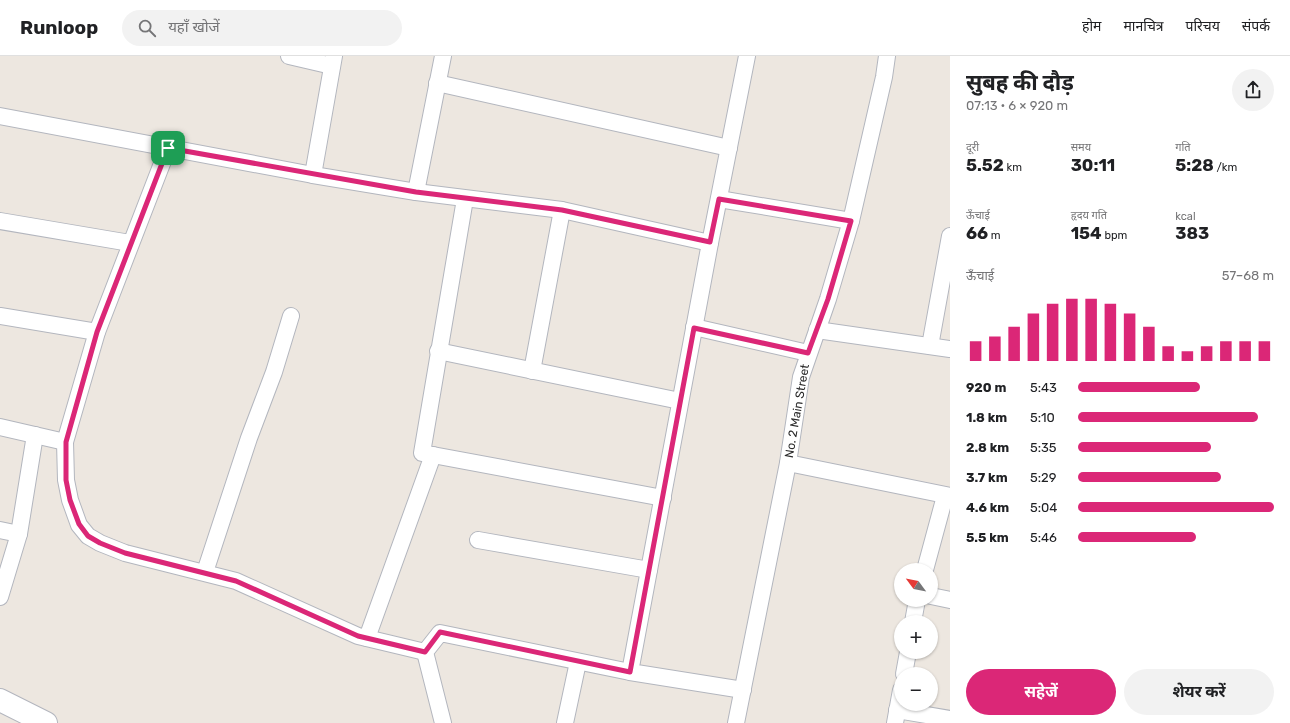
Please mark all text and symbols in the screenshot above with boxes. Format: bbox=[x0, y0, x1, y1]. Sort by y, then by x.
search box bbox=[122, 10, 402, 46]
text: Runloop bbox=[20, 16, 98, 39]
icon: search bbox=[136, 17, 158, 39]
text: यहाँ खोजें bbox=[168, 18, 220, 36]
text: होम bbox=[1082, 18, 1101, 35]
text: मानचित्र bbox=[1123, 18, 1164, 35]
text: परिचय bbox=[1186, 18, 1220, 35]
text: संपर्क bbox=[1242, 18, 1270, 35]
text: सुबह की दौड़ bbox=[966, 69, 1074, 96]
button: share bbox=[1232, 69, 1274, 111]
text: 07:13 · 6 × 920 m bbox=[966, 98, 1068, 113]
pin bbox=[151, 131, 185, 165]
icon: arrive bbox=[157, 137, 179, 159]
text: दूरी bbox=[966, 141, 979, 154]
text: समय bbox=[1071, 141, 1091, 154]
text: गति bbox=[1175, 141, 1191, 154]
text: 5.52 bbox=[966, 155, 1004, 175]
text: 30:11 bbox=[1071, 155, 1115, 175]
text: 5:28 bbox=[1175, 155, 1214, 175]
text: km bbox=[1004, 161, 1022, 174]
text: /km bbox=[1214, 161, 1237, 174]
text: ऊँचाई bbox=[966, 209, 990, 222]
text: हृदय गति bbox=[1071, 209, 1107, 222]
text: kcal bbox=[1175, 210, 1196, 223]
text: 66 bbox=[966, 223, 988, 243]
text: 154 bbox=[1071, 223, 1102, 243]
text: 383 bbox=[1175, 223, 1209, 243]
text: m bbox=[988, 229, 1001, 242]
text: bpm bbox=[1102, 229, 1127, 242]
text: ऊँचाई bbox=[966, 268, 994, 283]
text: 57–68 m bbox=[1222, 268, 1274, 283]
street label: No. 2 Main Street bbox=[782, 363, 812, 459]
text: 920 m bbox=[966, 380, 1006, 395]
text: 5:43 bbox=[1030, 380, 1057, 395]
text: 1.8 km bbox=[966, 410, 1007, 425]
text: 5:10 bbox=[1030, 410, 1055, 425]
text: 2.8 km bbox=[966, 440, 1009, 455]
text: 5:35 bbox=[1030, 440, 1057, 455]
text: 3.7 km bbox=[966, 470, 1008, 485]
text: 5:29 bbox=[1030, 470, 1056, 485]
text: 4.6 km bbox=[966, 500, 1009, 515]
text: 5:04 bbox=[1030, 500, 1057, 515]
text: 5.5 km bbox=[966, 530, 1009, 545]
text: 5:46 bbox=[1030, 530, 1057, 545]
north arrow bbox=[894, 563, 938, 607]
map controls bbox=[894, 563, 938, 711]
button: + bbox=[894, 615, 938, 659]
button: − bbox=[894, 667, 938, 711]
button: सहेजें bbox=[966, 669, 1116, 715]
button: शेयर करें bbox=[1124, 669, 1274, 715]

